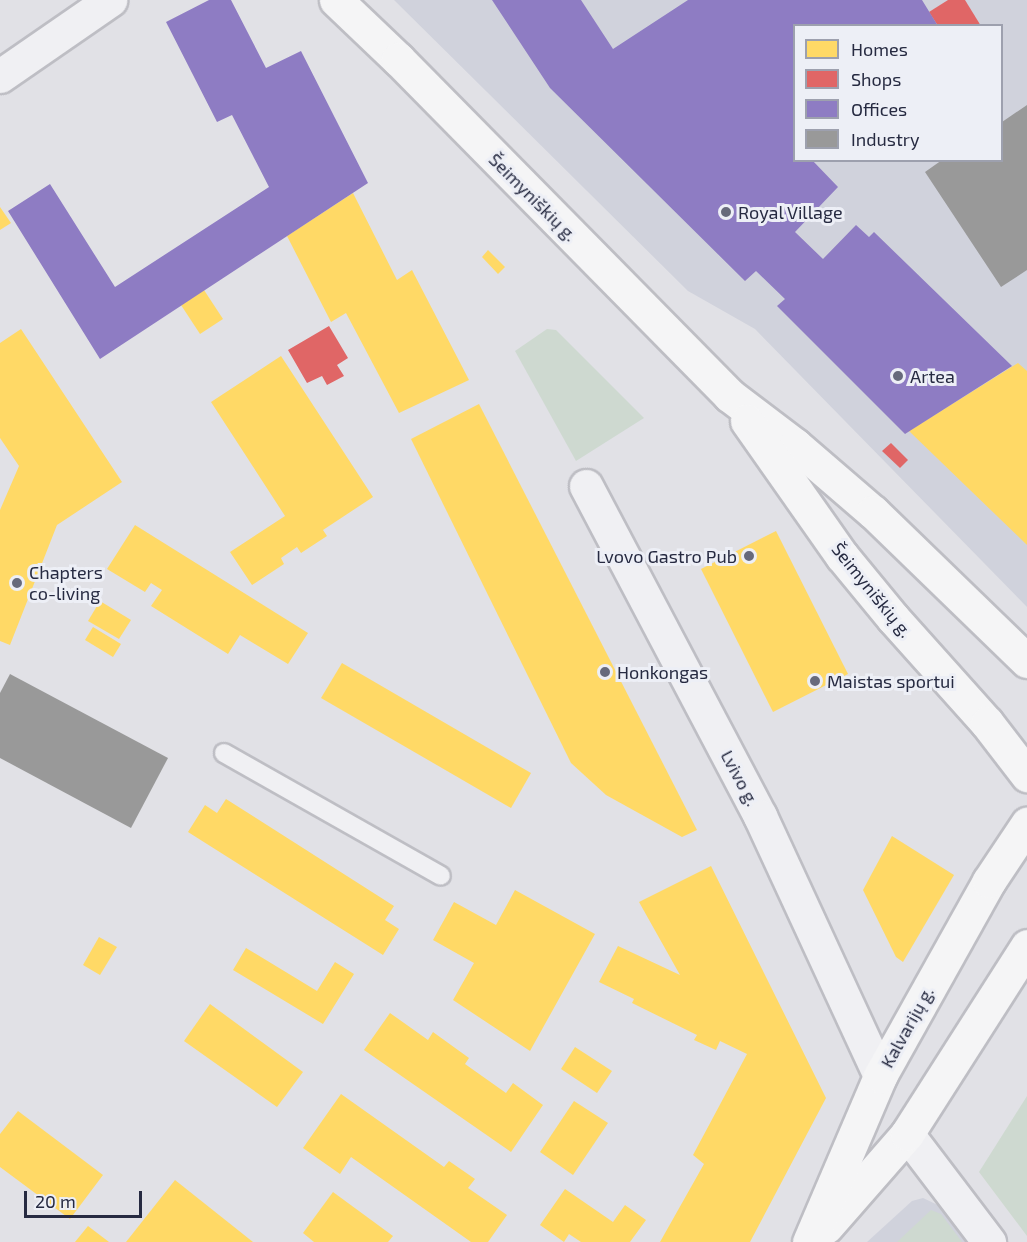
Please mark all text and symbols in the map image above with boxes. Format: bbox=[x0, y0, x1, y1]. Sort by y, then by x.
legend bbox=[793, 24, 1003, 162]
text: Homes bbox=[851, 38, 908, 60]
text: Shops bbox=[851, 68, 901, 90]
text: Offices bbox=[851, 98, 907, 120]
text: Industry bbox=[851, 128, 920, 150]
street label: Šeimyniškių g. bbox=[484, 148, 582, 246]
place label: Royal Village bbox=[738, 201, 843, 223]
marker: Royal Village bbox=[719, 205, 733, 219]
place label: Artea bbox=[910, 365, 955, 387]
marker: Artea bbox=[891, 369, 905, 383]
street label: Šeimyniškių g. bbox=[827, 538, 917, 642]
place label: Lvovo Gastro Pub bbox=[596, 545, 737, 567]
marker: Lvovo Gastro Pub bbox=[742, 549, 756, 563]
place label: Chapters co-living bbox=[29, 562, 103, 604]
marker: Chapters co-living bbox=[10, 576, 24, 590]
place label: Honkongas bbox=[617, 661, 708, 683]
marker: Honkongas bbox=[598, 665, 612, 679]
place label: Maistas sportui bbox=[827, 670, 955, 692]
marker: Maistas sportui bbox=[808, 674, 822, 688]
street label: Lvivo g. bbox=[716, 747, 764, 809]
street label: Kalvarijų g. bbox=[876, 983, 938, 1071]
scale bar bbox=[27, 1179, 146, 1217]
text: 20 m bbox=[35, 1190, 76, 1212]

